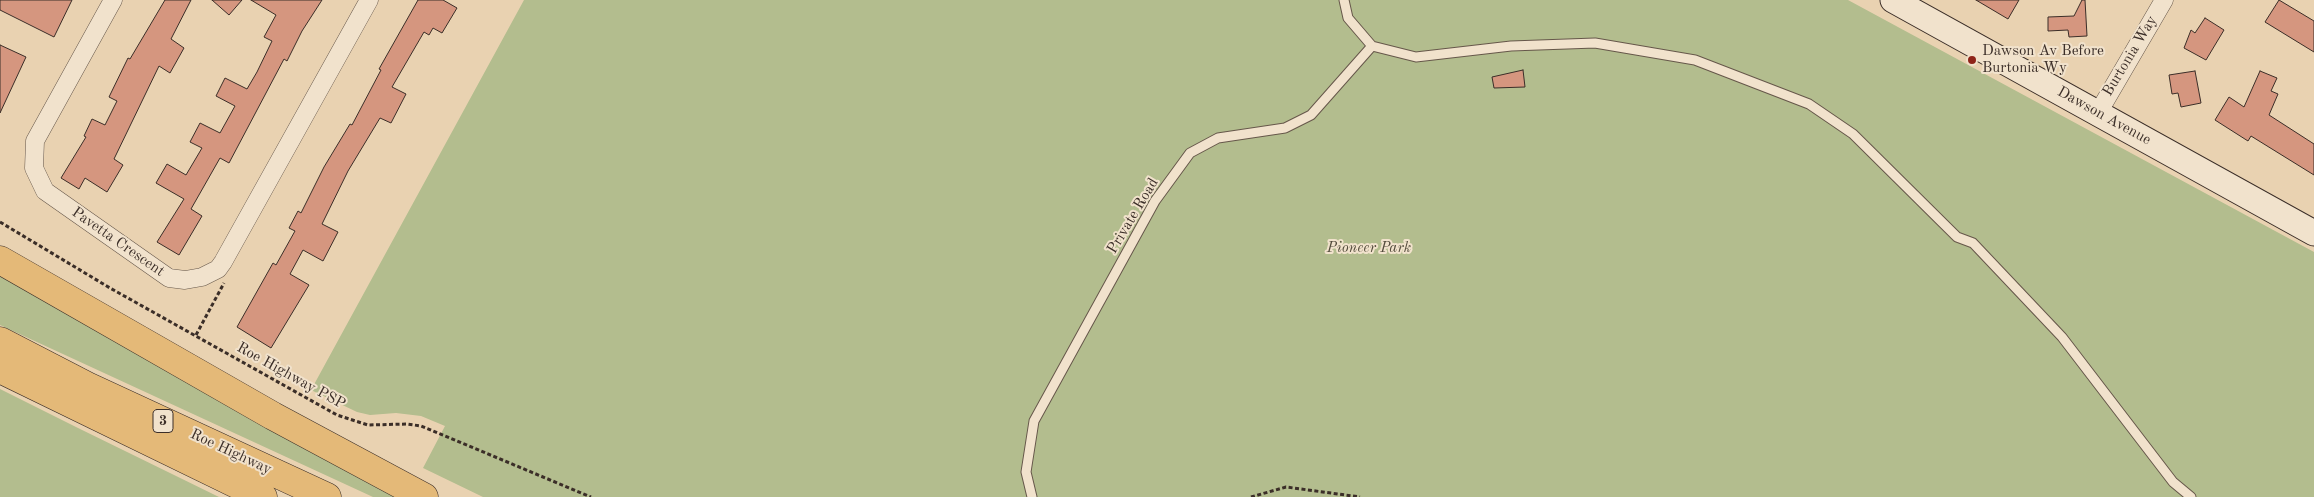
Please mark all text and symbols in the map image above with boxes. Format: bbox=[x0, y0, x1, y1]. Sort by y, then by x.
street label: Burtonia Way bbox=[2099, 12, 2161, 100]
place label: Dawson Av Before Burtonia Wy bbox=[1982, 42, 2104, 77]
marker: Dawson Av Before Burtonia Wy bbox=[1966, 54, 1978, 66]
street label: Dawson Avenue bbox=[2054, 83, 2154, 149]
street label: Private Road bbox=[1103, 175, 1163, 257]
street label: Pavetta Crescent bbox=[68, 203, 168, 281]
park label: Pioneer Park bbox=[1327, 239, 1411, 257]
street label: Roe Highway PSP bbox=[233, 339, 349, 413]
road number: 3 bbox=[153, 410, 173, 432]
street label: Roe Highway bbox=[187, 425, 275, 479]

